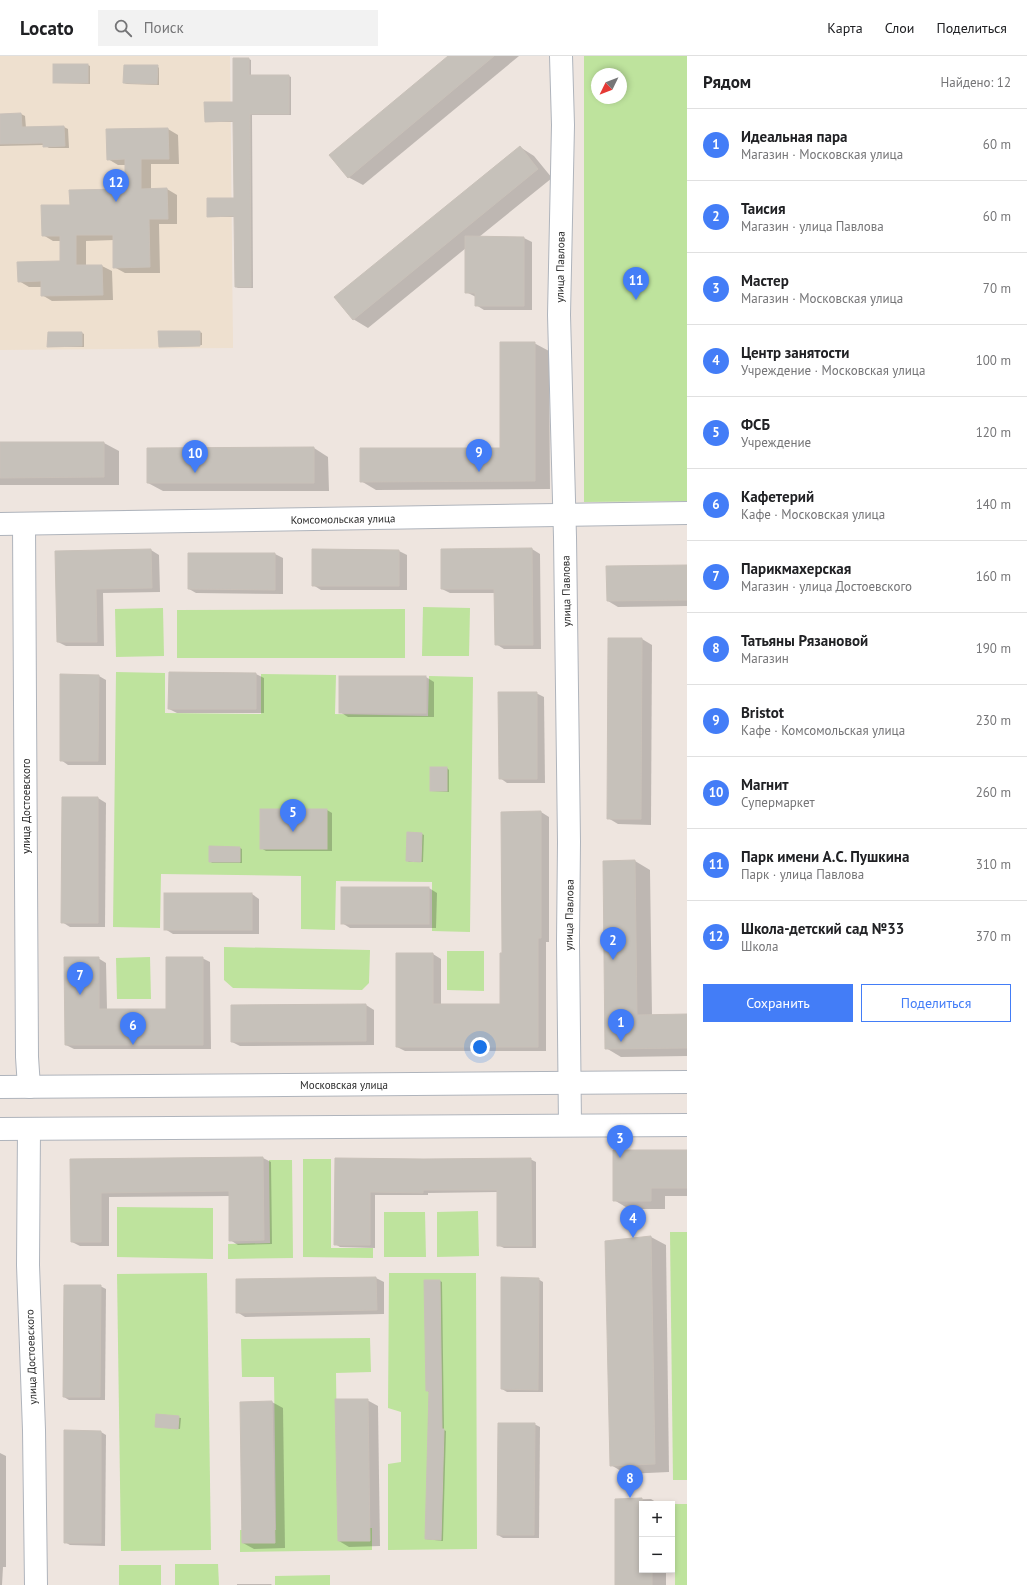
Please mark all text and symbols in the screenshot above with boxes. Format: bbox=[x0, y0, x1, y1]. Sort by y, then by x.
search box bbox=[98, 10, 378, 46]
text: Locato bbox=[20, 16, 74, 40]
icon: search bbox=[112, 17, 134, 39]
text: Поиск bbox=[144, 18, 184, 37]
text: Карта bbox=[827, 19, 863, 37]
text: Слои bbox=[885, 19, 914, 37]
text: Поделиться bbox=[936, 19, 1007, 37]
north arrow bbox=[591, 68, 627, 104]
text: Рядом bbox=[703, 71, 751, 93]
text: Найдено: 12 bbox=[941, 74, 1011, 91]
text: Идеальная пара bbox=[741, 127, 847, 146]
text: 1 bbox=[712, 136, 720, 153]
text: 60 m bbox=[983, 136, 1011, 153]
text: Магазин · Московская улица bbox=[741, 146, 903, 163]
pin: 12 bbox=[103, 169, 129, 202]
text: Таисия bbox=[741, 199, 786, 218]
text: 2 bbox=[712, 208, 720, 225]
text: 60 m bbox=[983, 208, 1011, 225]
text: Магазин · улица Павлова bbox=[741, 218, 884, 235]
street label: улица Павлова bbox=[552, 231, 568, 303]
pin: 11 bbox=[623, 267, 649, 300]
text: Мастер bbox=[741, 271, 789, 290]
text: 3 bbox=[712, 280, 720, 297]
text: 70 m bbox=[983, 280, 1011, 297]
text: Магазин · Московская улица bbox=[741, 290, 903, 307]
text: Центр занятости bbox=[741, 343, 849, 362]
text: 4 bbox=[712, 352, 720, 369]
text: 100 m bbox=[976, 352, 1011, 369]
text: Учреждение · Московская улица bbox=[741, 362, 925, 379]
text: ФСБ bbox=[741, 415, 770, 434]
text: 5 bbox=[712, 424, 720, 441]
text: 120 m bbox=[976, 424, 1011, 441]
text: Учреждение bbox=[741, 434, 811, 451]
pin: 9 bbox=[466, 439, 492, 472]
pin: 10 bbox=[182, 440, 208, 473]
text: Кафетерий bbox=[741, 487, 814, 506]
text: 6 bbox=[712, 496, 720, 513]
text: 140 m bbox=[976, 496, 1011, 513]
text: Кафе · Московская улица bbox=[741, 506, 885, 523]
street label: Комсомольская улица bbox=[290, 511, 396, 527]
street label: улица Павлова bbox=[558, 555, 574, 627]
text: Парикмахерская bbox=[741, 559, 851, 578]
text: 7 bbox=[712, 568, 720, 585]
text: 160 m bbox=[976, 568, 1011, 585]
text: Магазин · улица Достоевского bbox=[741, 578, 912, 595]
text: Татьяны Рязановой bbox=[741, 631, 868, 650]
text: 8 bbox=[712, 640, 720, 657]
text: 190 m bbox=[976, 640, 1011, 657]
text: Магазин bbox=[741, 650, 789, 667]
text: Bristot bbox=[741, 703, 784, 722]
text: 9 bbox=[712, 712, 720, 729]
text: 230 m bbox=[976, 712, 1011, 729]
text: Кафе · Комсомольская улица bbox=[741, 722, 905, 739]
street label: улица Достоевского bbox=[19, 758, 33, 854]
text: Магнит bbox=[741, 775, 789, 794]
text: 10 bbox=[709, 784, 723, 801]
text: 260 m bbox=[976, 784, 1011, 801]
text: Супермаркет bbox=[741, 794, 815, 811]
pin: 5 bbox=[280, 799, 306, 832]
text: Парк имени А.С. Пушкина bbox=[741, 847, 909, 866]
text: 11 bbox=[709, 856, 723, 873]
text: 310 m bbox=[976, 856, 1011, 873]
text: Парк · улица Павлова bbox=[741, 866, 864, 883]
street label: улица Павлова bbox=[561, 879, 577, 951]
text: Школа-детский сад №33 bbox=[741, 919, 904, 938]
pin: 2 bbox=[600, 927, 626, 960]
text: 12 bbox=[709, 928, 723, 945]
text: 370 m bbox=[976, 928, 1011, 945]
text: Школа bbox=[741, 938, 778, 955]
pin: 7 bbox=[67, 962, 93, 995]
button: Сохранить bbox=[703, 984, 853, 1022]
button: Поделиться bbox=[861, 984, 1011, 1022]
pin: 1 bbox=[608, 1009, 634, 1042]
pin: 6 bbox=[120, 1012, 146, 1045]
your location bbox=[470, 1037, 490, 1057]
street label: Московская улица bbox=[300, 1078, 388, 1092]
pin: 3 bbox=[607, 1125, 633, 1158]
pin: 4 bbox=[620, 1205, 646, 1238]
street label: улица Достоевского bbox=[22, 1309, 40, 1405]
pin: 8 bbox=[617, 1465, 643, 1498]
map controls bbox=[639, 1501, 675, 1573]
button: + bbox=[639, 1501, 675, 1537]
button: − bbox=[639, 1537, 675, 1573]

